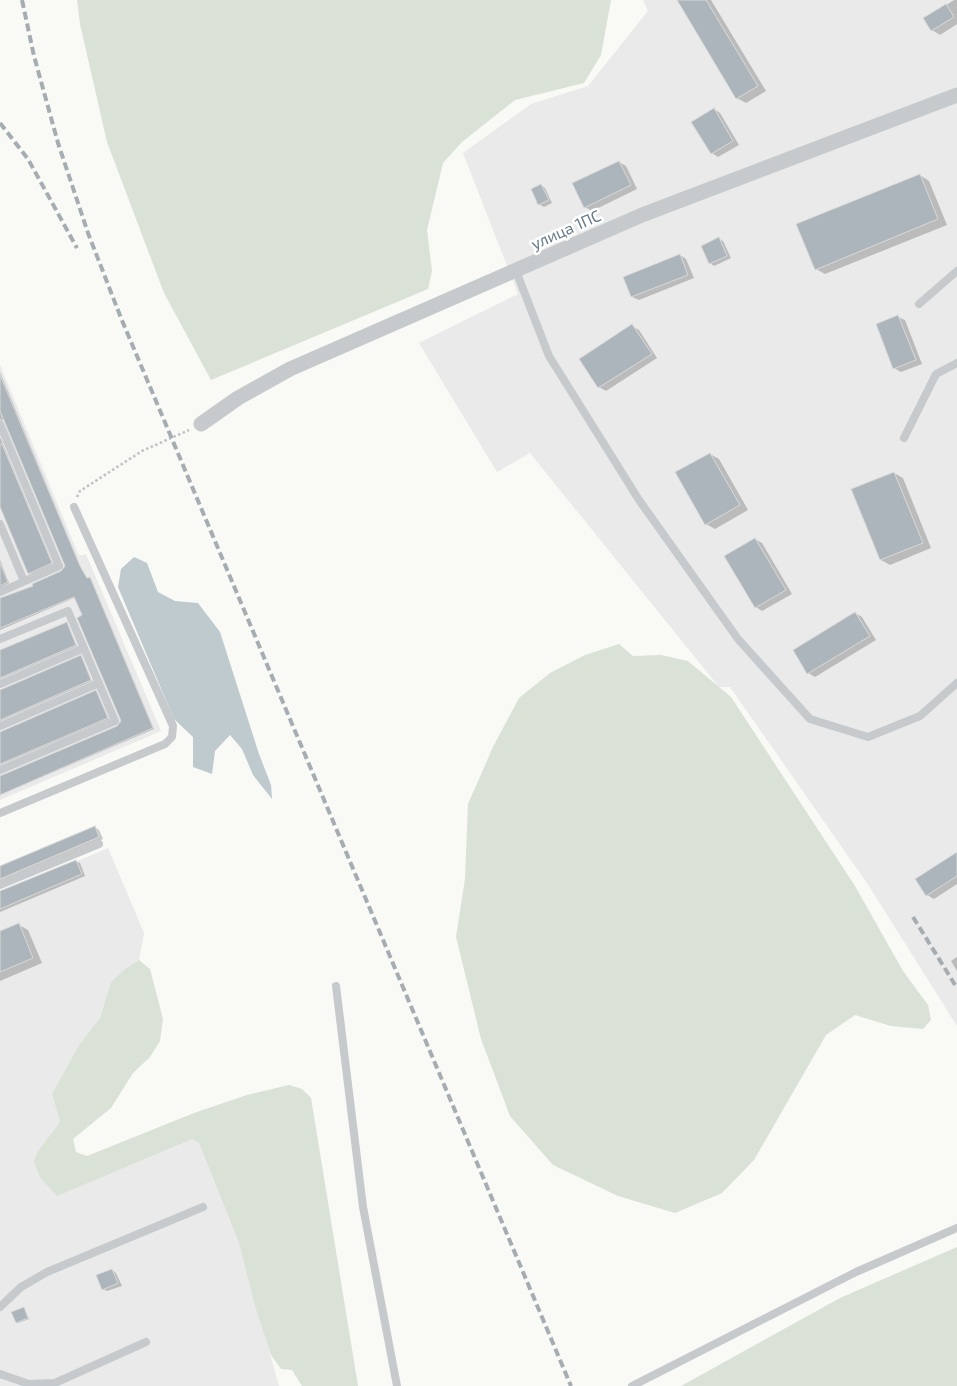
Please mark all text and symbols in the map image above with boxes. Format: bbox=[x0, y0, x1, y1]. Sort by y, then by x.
street label: улица 1ПС bbox=[528, 206, 604, 254]

